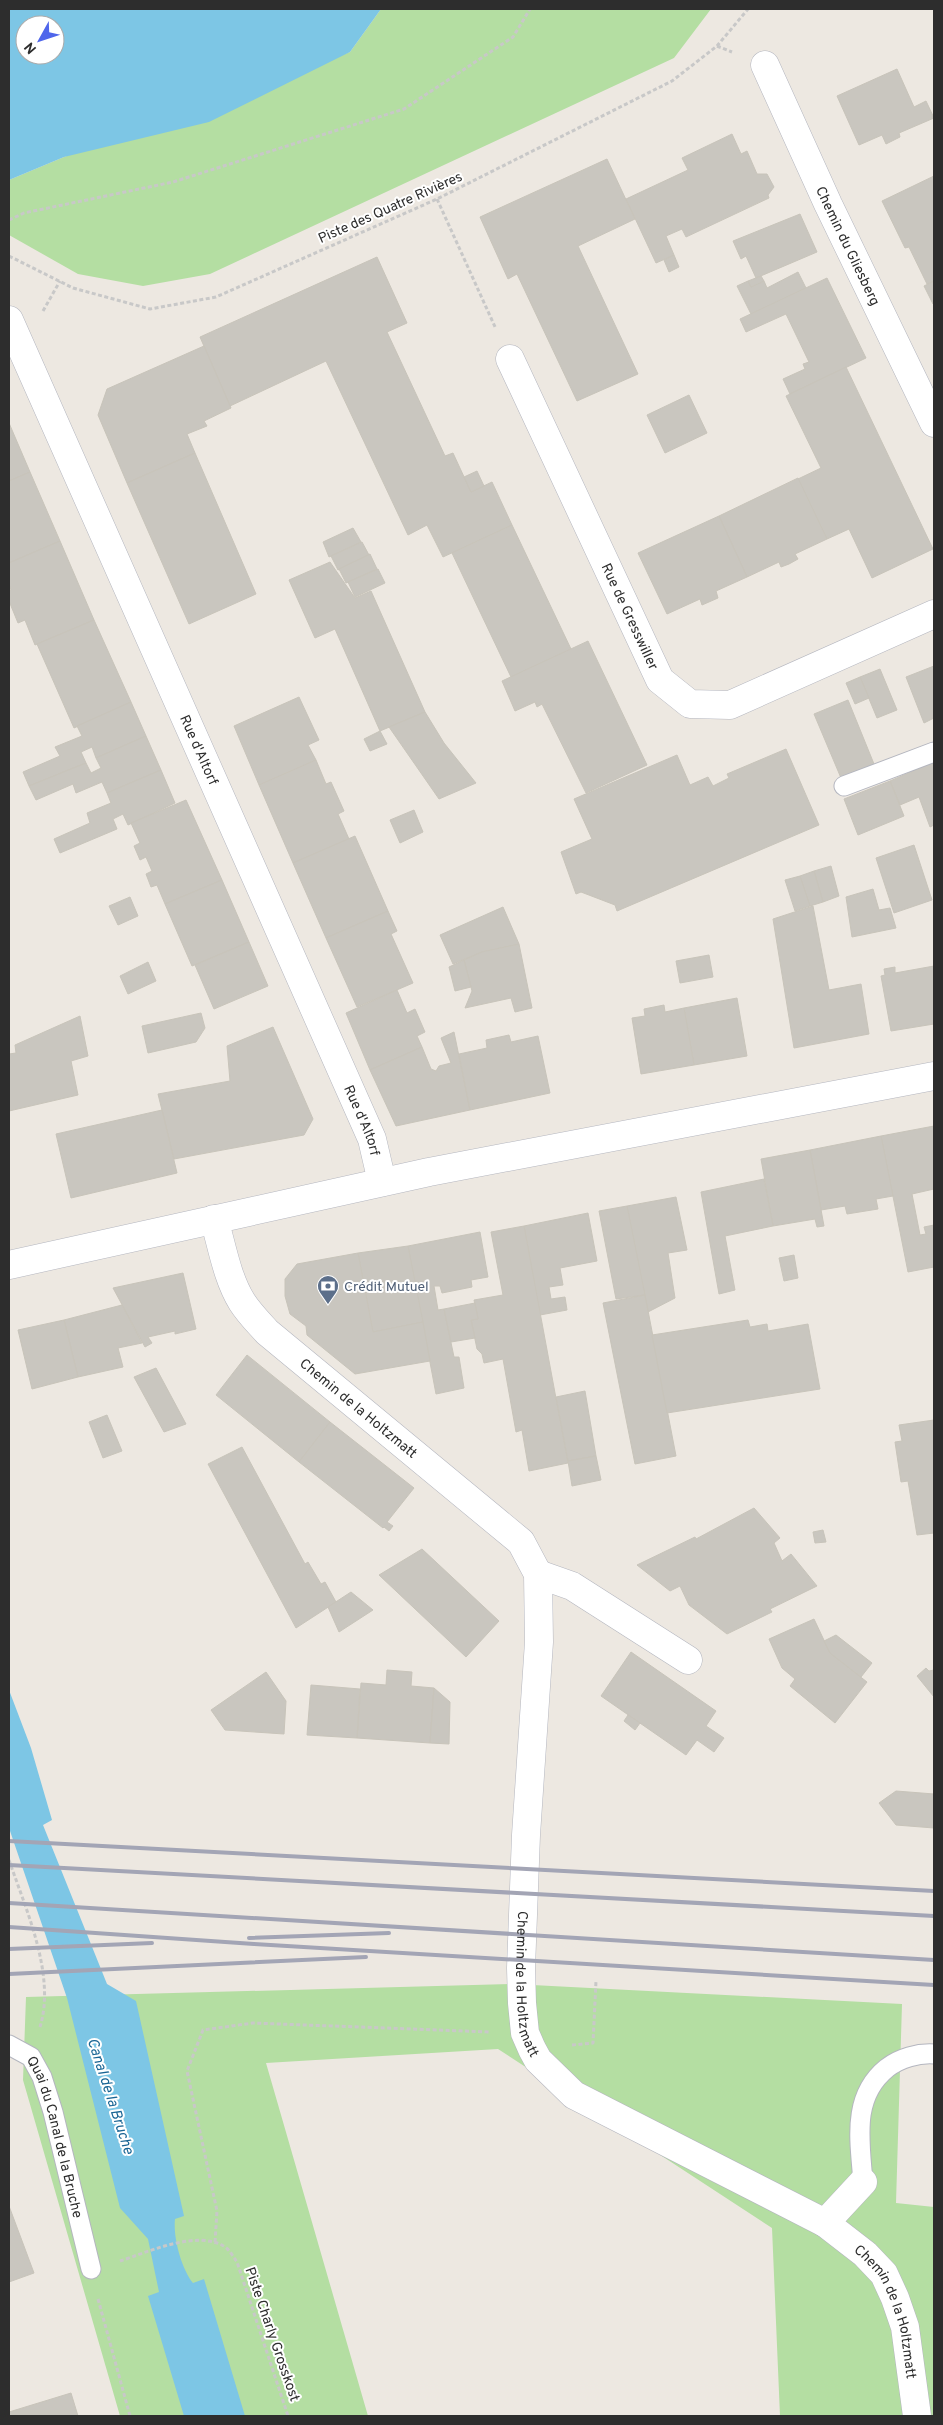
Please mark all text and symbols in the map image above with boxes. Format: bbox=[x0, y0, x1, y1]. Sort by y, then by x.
north arrow bbox=[15, 15, 65, 65]
text: N bbox=[21, 38, 41, 57]
street label: Piste des Quatre Rivières bbox=[316, 169, 465, 248]
street label: Chemin du Gliesberg bbox=[811, 184, 883, 309]
street label: Rue de Gresswiller bbox=[597, 561, 661, 673]
street label: Rue d'Altorf bbox=[175, 713, 221, 788]
street label: Rue d'Altorf bbox=[339, 1083, 383, 1158]
bank icon: Crédit Mutuel bbox=[316, 1274, 340, 1305]
place label: Crédit Mutuel bbox=[344, 1279, 429, 1296]
street label: Chemin de la Holtzmatt bbox=[295, 1355, 420, 1463]
street label: Chemin de la Holtzmatt bbox=[511, 1911, 542, 2061]
water label: Canal de la Bruche bbox=[82, 2036, 137, 2157]
street label: Quai du Canal de la Bruche bbox=[22, 2053, 85, 2220]
street label: Chemin de la Holtzmatt bbox=[850, 2242, 919, 2380]
street label: Piste Charly Grosskost bbox=[241, 2265, 303, 2404]

